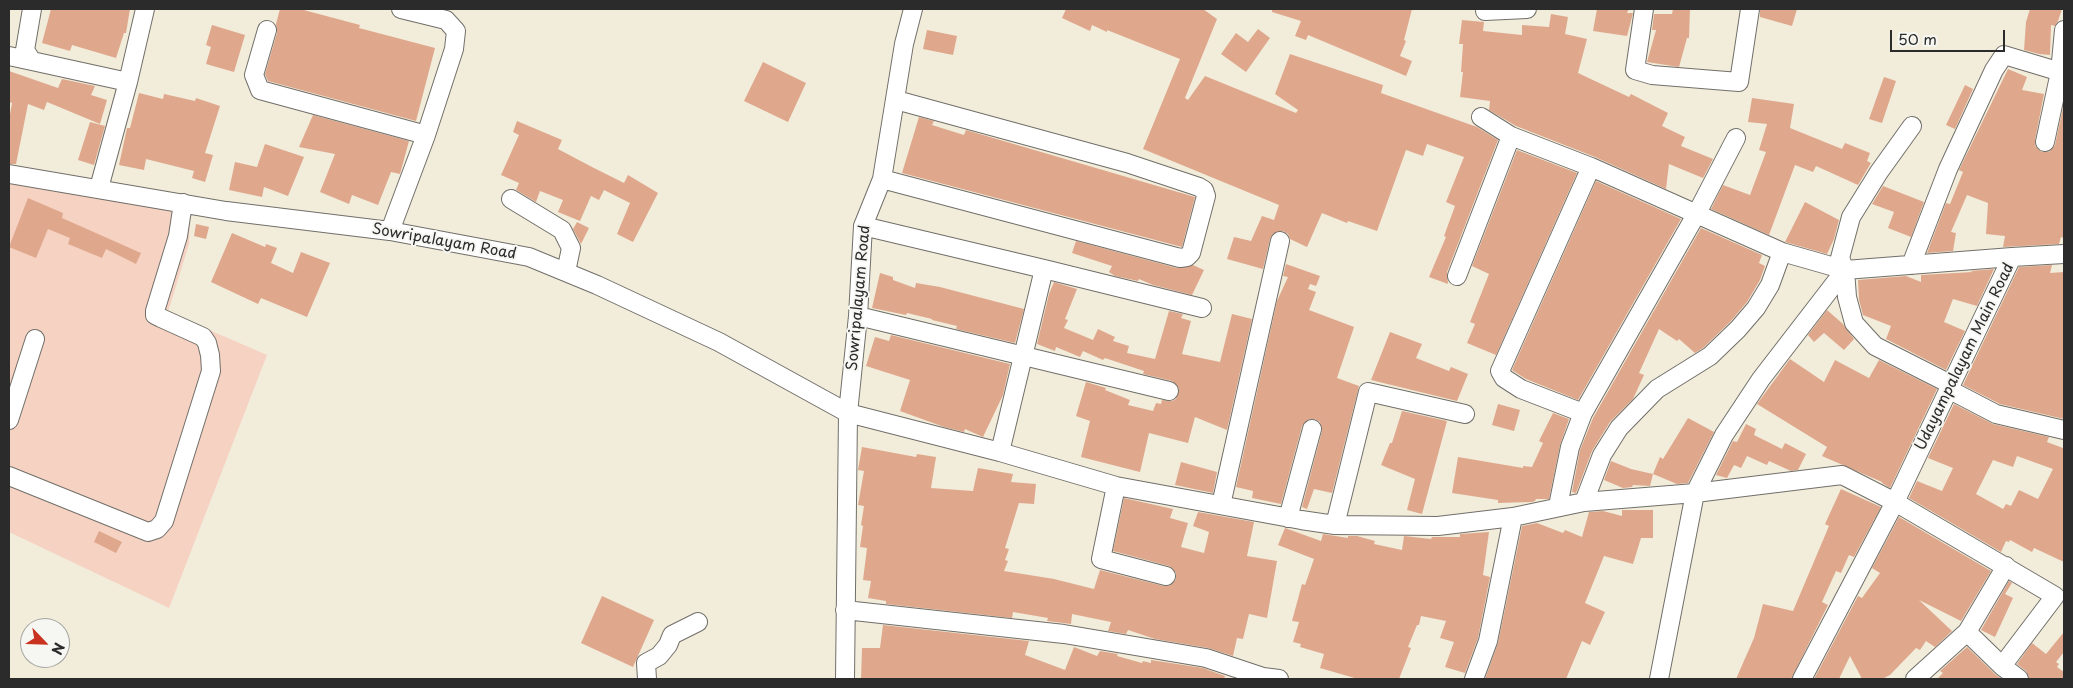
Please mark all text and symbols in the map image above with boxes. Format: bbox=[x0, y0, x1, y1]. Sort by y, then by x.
scale bar bbox=[1893, 20, 2008, 52]
text: 50 m bbox=[1898, 27, 1937, 50]
street label: Sowripalayam Road bbox=[370, 220, 518, 264]
street label: Sowripalayam Road bbox=[844, 224, 874, 372]
street label: Udayampalayam Main Road bbox=[1912, 260, 2018, 454]
north arrow bbox=[20, 618, 70, 668]
text: N bbox=[46, 640, 70, 658]

